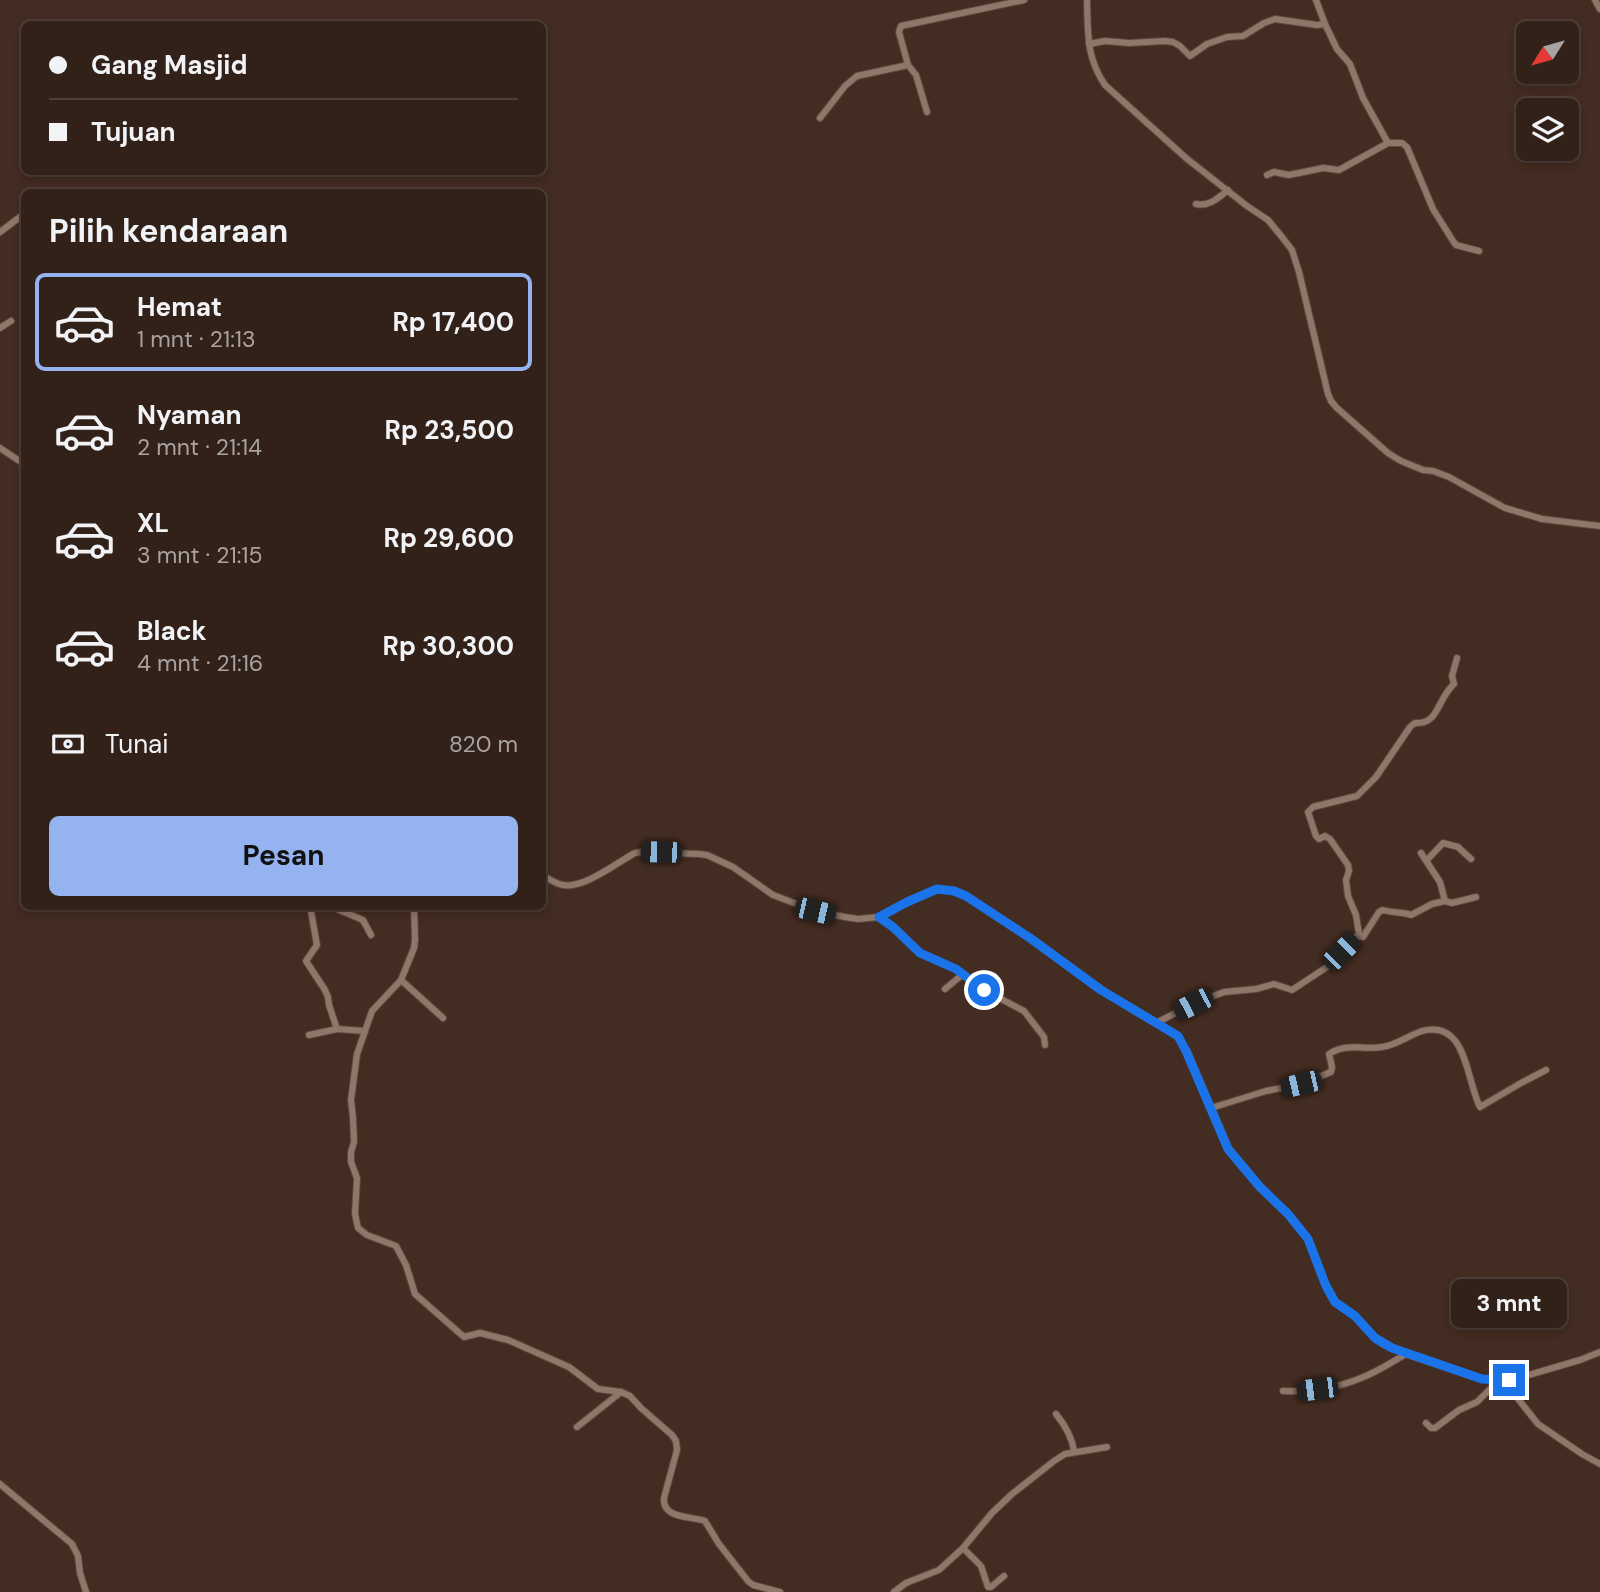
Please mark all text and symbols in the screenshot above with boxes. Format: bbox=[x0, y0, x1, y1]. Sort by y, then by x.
north arrow bbox=[1516, 21, 1578, 84]
map controls bbox=[1516, 21, 1579, 161]
text: Gang Masjid bbox=[91, 48, 248, 82]
button: layers bbox=[1516, 98, 1579, 161]
text: Tujuan bbox=[91, 115, 176, 149]
text: Pilih kendaraan bbox=[49, 210, 288, 252]
text: Hemat bbox=[137, 290, 222, 324]
icon: car bbox=[53, 291, 116, 354]
text: Rp 17,400 bbox=[392, 305, 514, 339]
text: 1 mnt · 21:13 bbox=[137, 324, 256, 354]
text: Nyaman bbox=[137, 398, 242, 432]
icon: car bbox=[53, 399, 116, 462]
text: Rp 23,500 bbox=[385, 413, 514, 447]
text: 2 mnt · 21:14 bbox=[137, 432, 262, 462]
text: XL bbox=[137, 506, 169, 540]
icon: car bbox=[53, 507, 116, 570]
text: Rp 29,600 bbox=[384, 521, 514, 555]
text: 3 mnt · 21:15 bbox=[137, 540, 263, 570]
text: Black bbox=[137, 614, 207, 648]
icon: car bbox=[53, 615, 116, 678]
text: Rp 30,300 bbox=[383, 629, 514, 663]
text: 4 mnt · 21:16 bbox=[137, 648, 263, 678]
icon: cash bbox=[49, 725, 87, 763]
text: Tunai bbox=[105, 727, 169, 761]
text: 820 m bbox=[449, 729, 518, 759]
button: Pesan bbox=[49, 816, 518, 896]
car bbox=[640, 841, 683, 863]
car bbox=[793, 896, 838, 926]
car bbox=[1319, 930, 1364, 974]
route start bbox=[968, 974, 1000, 1006]
car bbox=[1170, 985, 1217, 1023]
car bbox=[1279, 1069, 1324, 1099]
callout: 3 mnt bbox=[1451, 1278, 1567, 1328]
text: 3 mnt bbox=[1476, 1288, 1542, 1318]
route end bbox=[1493, 1364, 1525, 1396]
car bbox=[1295, 1376, 1340, 1402]

